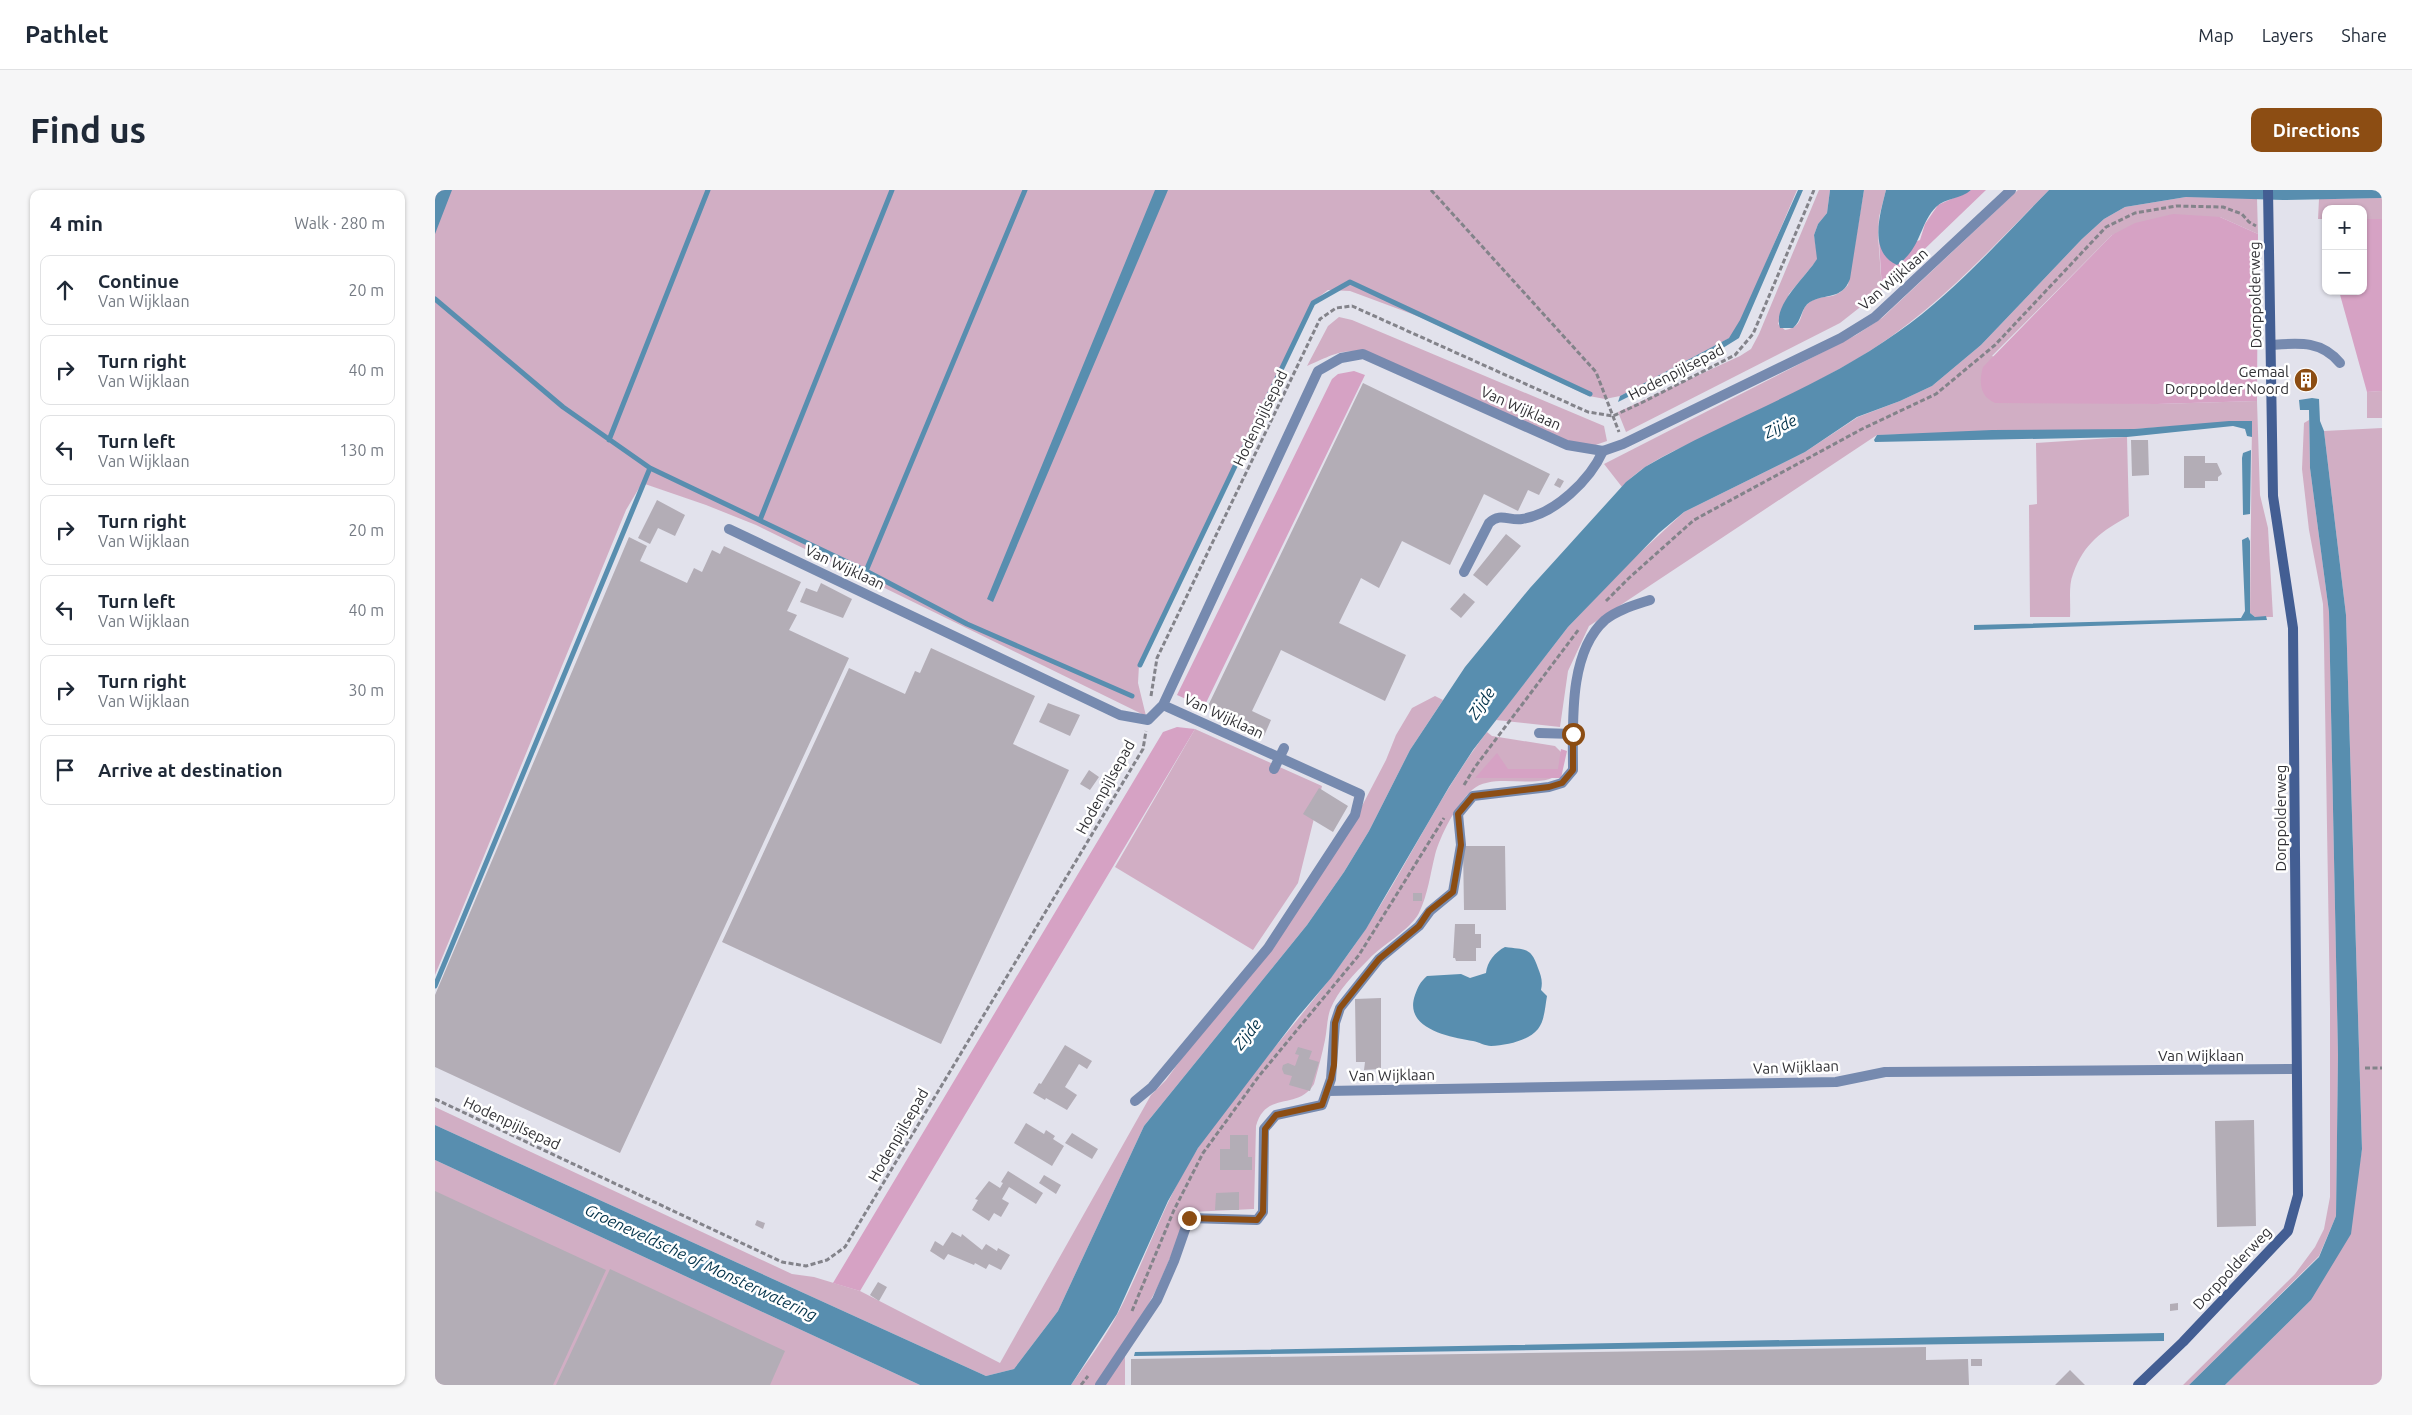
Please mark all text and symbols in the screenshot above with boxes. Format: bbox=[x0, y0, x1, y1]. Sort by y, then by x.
text: Pathlet bbox=[25, 21, 109, 48]
text: Map bbox=[2198, 25, 2234, 45]
text: Layers bbox=[2262, 25, 2313, 45]
text: Share bbox=[2341, 25, 2387, 45]
button: Directions bbox=[2251, 108, 2382, 152]
text: Find us bbox=[30, 110, 146, 150]
map controls bbox=[2322, 205, 2367, 295]
button: + bbox=[2322, 205, 2367, 250]
text: 4 min bbox=[50, 211, 103, 235]
text: Walk · 280 m bbox=[294, 214, 385, 232]
street label: Dorppolderweg bbox=[2246, 241, 2264, 349]
street label: Van Wijklaan bbox=[1855, 244, 1931, 314]
button: − bbox=[2322, 250, 2367, 295]
text: Continue bbox=[98, 270, 179, 292]
icon: ahead bbox=[51, 276, 79, 304]
text: 20 m bbox=[348, 281, 384, 299]
text: Van Wijklaan bbox=[98, 292, 190, 310]
street label: Hodenpijlsepad bbox=[1625, 341, 1727, 403]
text: Turn right bbox=[98, 350, 186, 372]
icon: right bbox=[51, 356, 79, 384]
text: 40 m bbox=[348, 361, 384, 379]
place label: Gemaal Dorppolder Noord bbox=[2165, 363, 2289, 397]
street label: Hodenpijlsepad bbox=[1229, 367, 1291, 469]
building icon: Gemaal Dorppolder Noord bbox=[2293, 367, 2319, 393]
text: Van Wijklaan bbox=[98, 372, 190, 390]
street label: Van Wijklaan bbox=[1478, 383, 1564, 433]
water label: Zijde bbox=[1760, 410, 1799, 442]
text: Turn left bbox=[98, 430, 176, 452]
icon: left bbox=[51, 436, 79, 464]
text: 130 m bbox=[339, 441, 384, 459]
text: Van Wijklaan bbox=[98, 452, 190, 470]
text: Turn right bbox=[98, 510, 186, 532]
icon: right bbox=[51, 516, 79, 544]
text: 20 m bbox=[348, 521, 384, 539]
text: Van Wijklaan bbox=[98, 532, 190, 550]
street label: Van Wijklaan bbox=[802, 541, 888, 593]
text: Turn left bbox=[98, 590, 176, 612]
icon: left bbox=[51, 596, 79, 624]
text: 40 m bbox=[348, 601, 384, 619]
text: Van Wijklaan bbox=[98, 612, 190, 630]
text: Turn right bbox=[98, 670, 186, 692]
icon: right bbox=[51, 676, 79, 704]
text: 30 m bbox=[348, 681, 384, 699]
water label: Zijde bbox=[1463, 684, 1498, 723]
street label: Van Wijklaan bbox=[1181, 690, 1267, 742]
text: Van Wijklaan bbox=[98, 692, 190, 710]
route start bbox=[1562, 723, 1585, 746]
street label: Hodenpijlsepad bbox=[1072, 737, 1138, 837]
icon: arrive bbox=[51, 756, 79, 784]
text: Arrive at destination bbox=[98, 759, 283, 781]
street label: Dorppolderweg bbox=[2272, 765, 2289, 871]
water label: Zijde bbox=[1229, 1015, 1265, 1054]
street label: Van Wijklaan bbox=[2158, 1047, 2244, 1064]
street label: Van Wijklaan bbox=[1753, 1057, 1839, 1077]
street label: Van Wijklaan bbox=[1349, 1066, 1435, 1084]
street label: Hodenpijlsepad bbox=[864, 1085, 932, 1185]
street label: Hodenpijlsepad bbox=[461, 1093, 563, 1153]
water label: Groeneveldsche of Monsterwatering bbox=[582, 1200, 820, 1324]
route end bbox=[1178, 1207, 1201, 1230]
street label: Dorppolderweg bbox=[2189, 1223, 2275, 1313]

